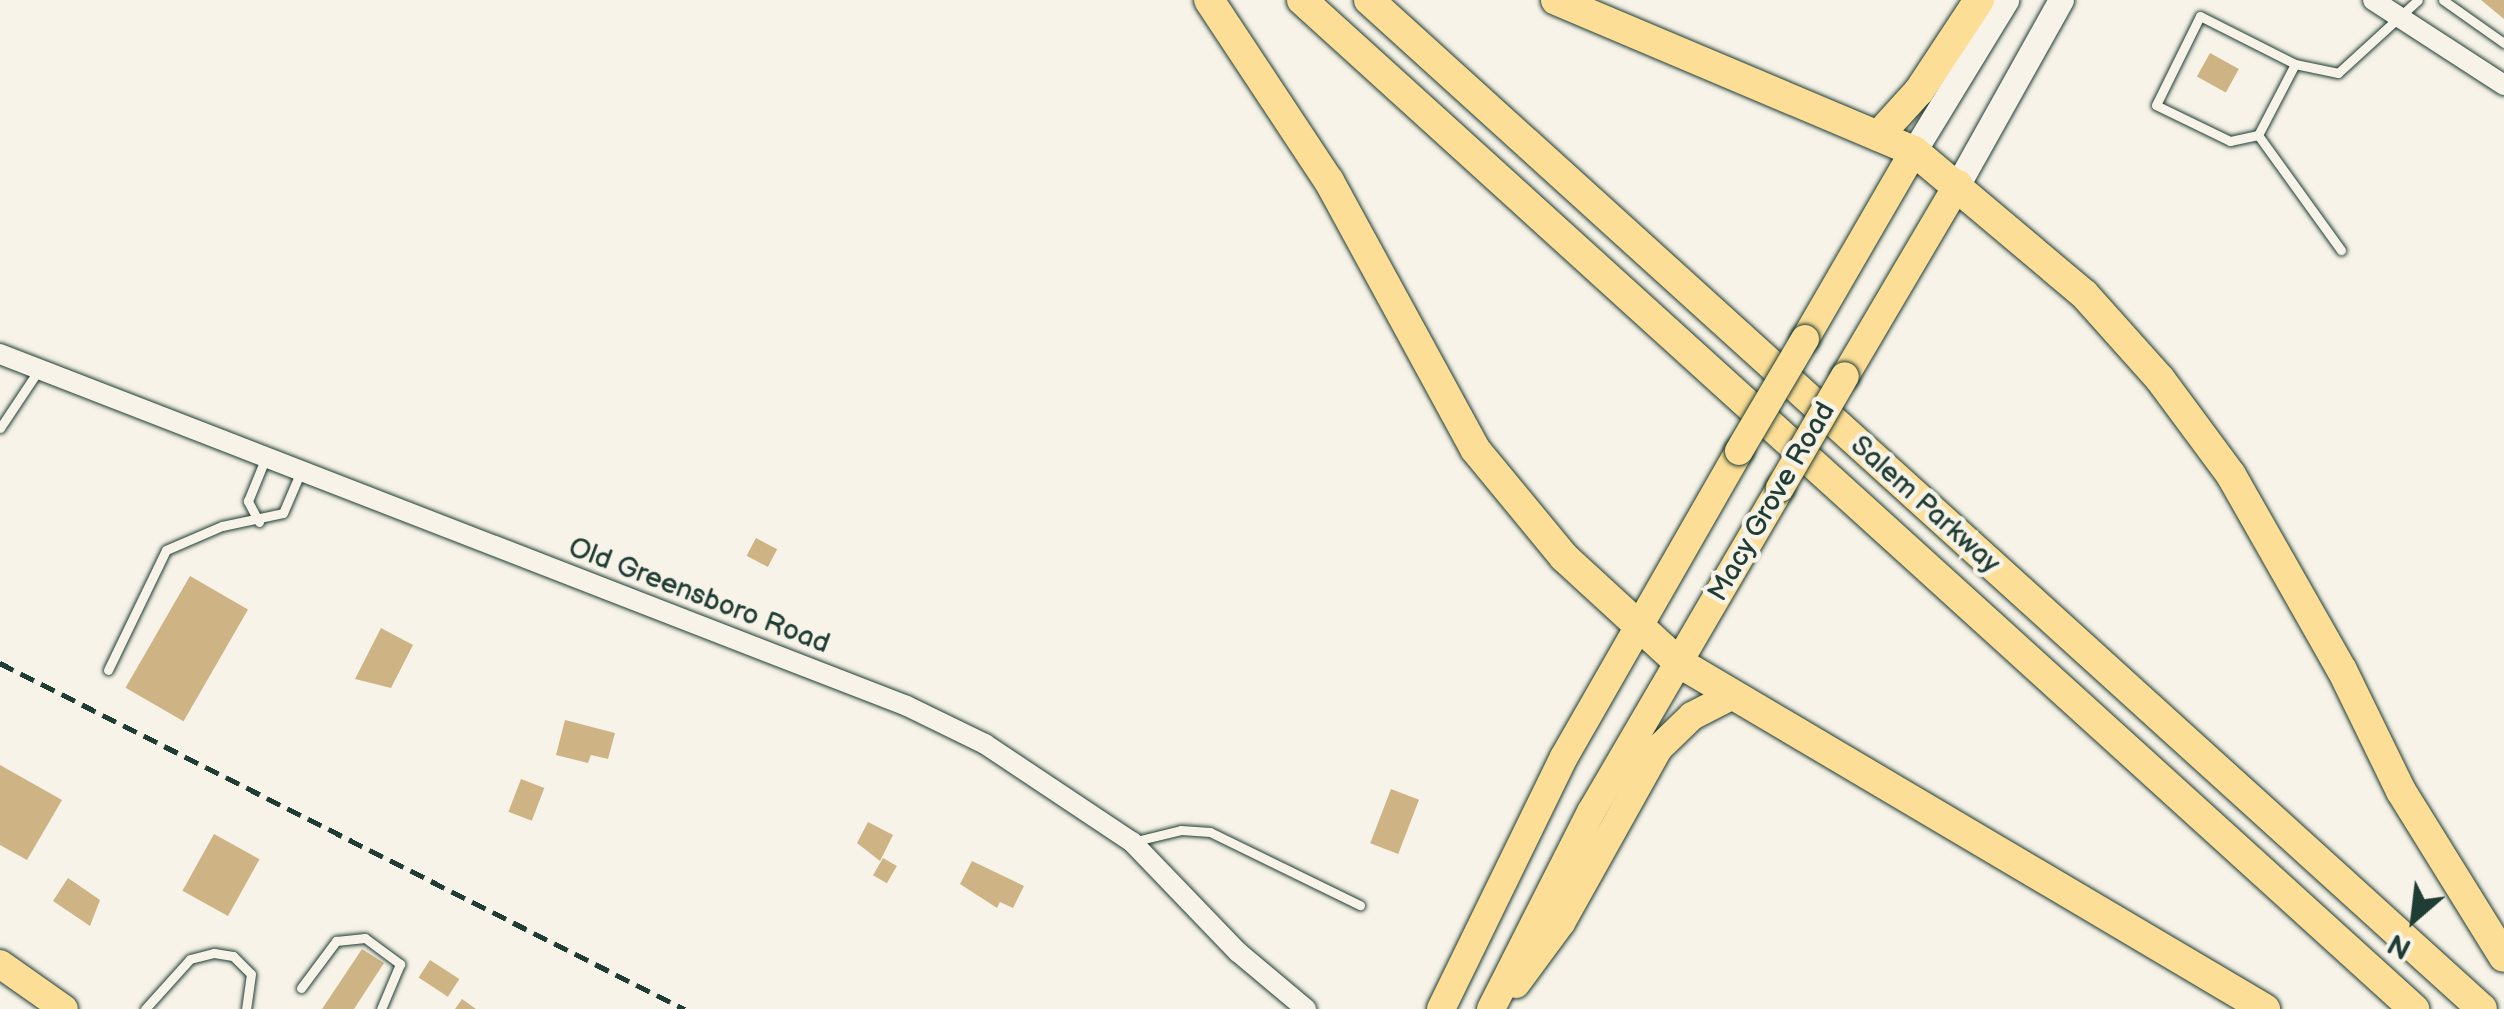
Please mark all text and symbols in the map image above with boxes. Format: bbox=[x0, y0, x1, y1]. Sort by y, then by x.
street label: Macy Grove Road bbox=[1701, 396, 1843, 608]
street label: Salem Parkway bbox=[1843, 429, 2007, 581]
street label: Old Greensboro Road bbox=[564, 531, 834, 661]
north arrow bbox=[2364, 869, 2464, 969]
text: N bbox=[2383, 926, 2417, 965]

